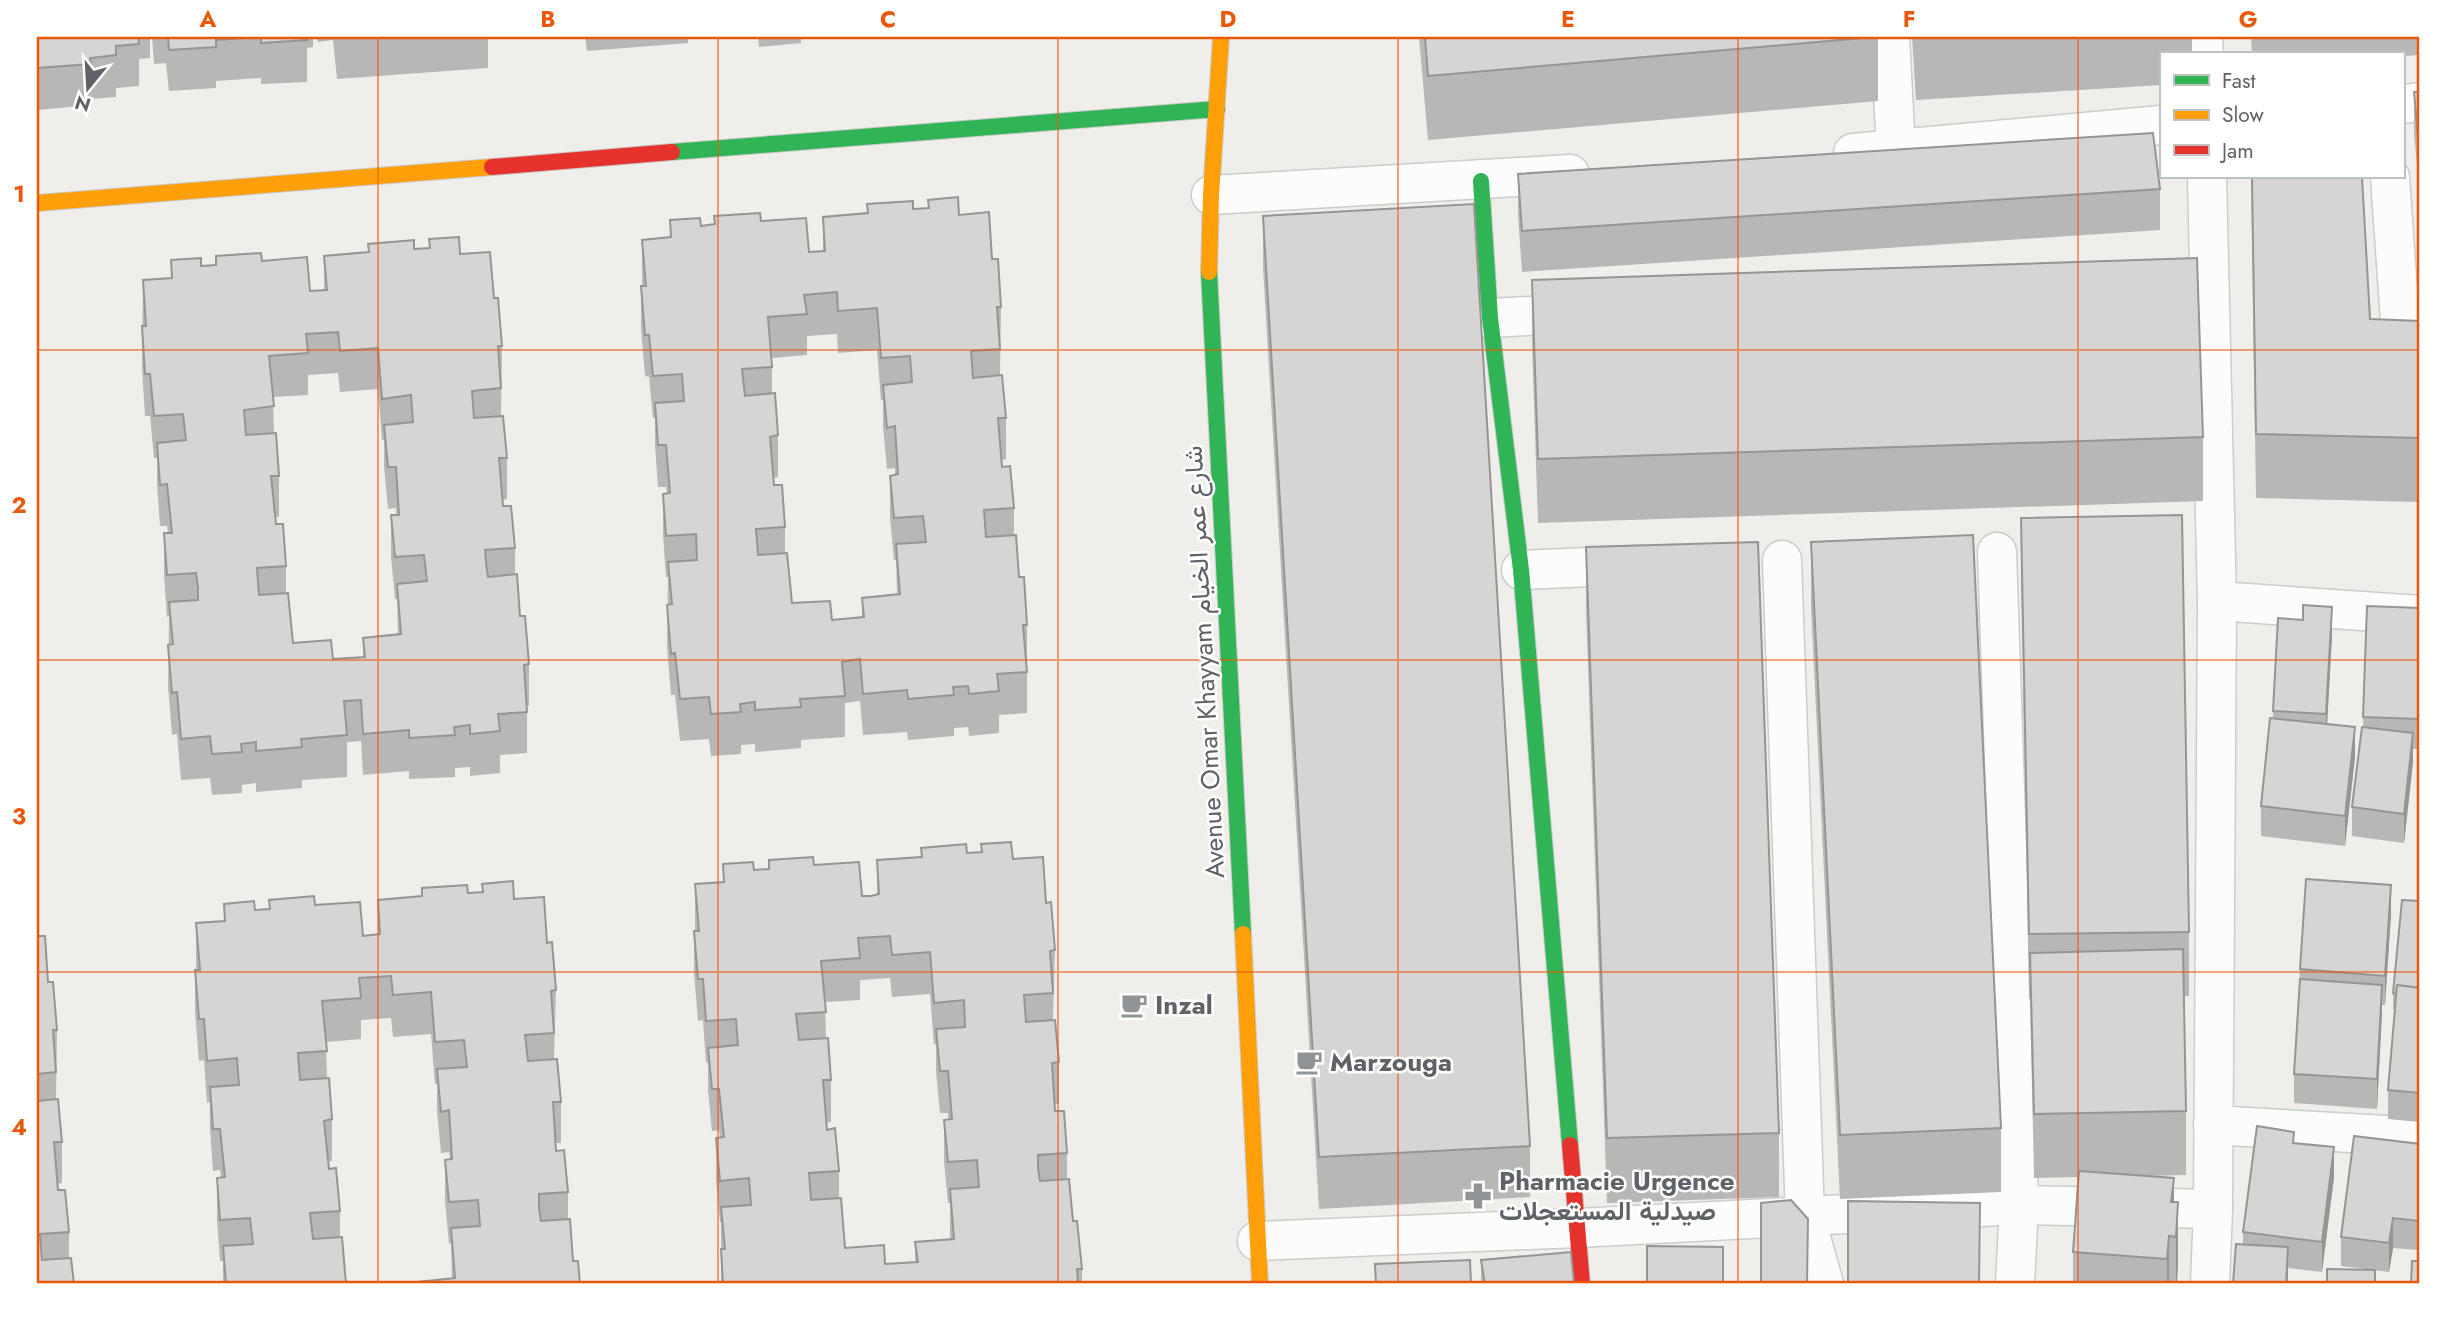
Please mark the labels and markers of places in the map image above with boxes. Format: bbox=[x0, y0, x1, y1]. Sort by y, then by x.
place label: Inzal bbox=[1155, 986, 1213, 1024]
cafe icon: Inzal bbox=[1119, 990, 1149, 1020]
place label: Marzouga bbox=[1330, 1043, 1452, 1081]
cafe icon: Marzouga bbox=[1294, 1047, 1324, 1077]
place label: Pharmacie Urgence صيدلية المستعجلات bbox=[1499, 1162, 1735, 1230]
pharmacy icon: Pharmacie Urgence صيدلية المستعجلات bbox=[1463, 1181, 1493, 1211]

